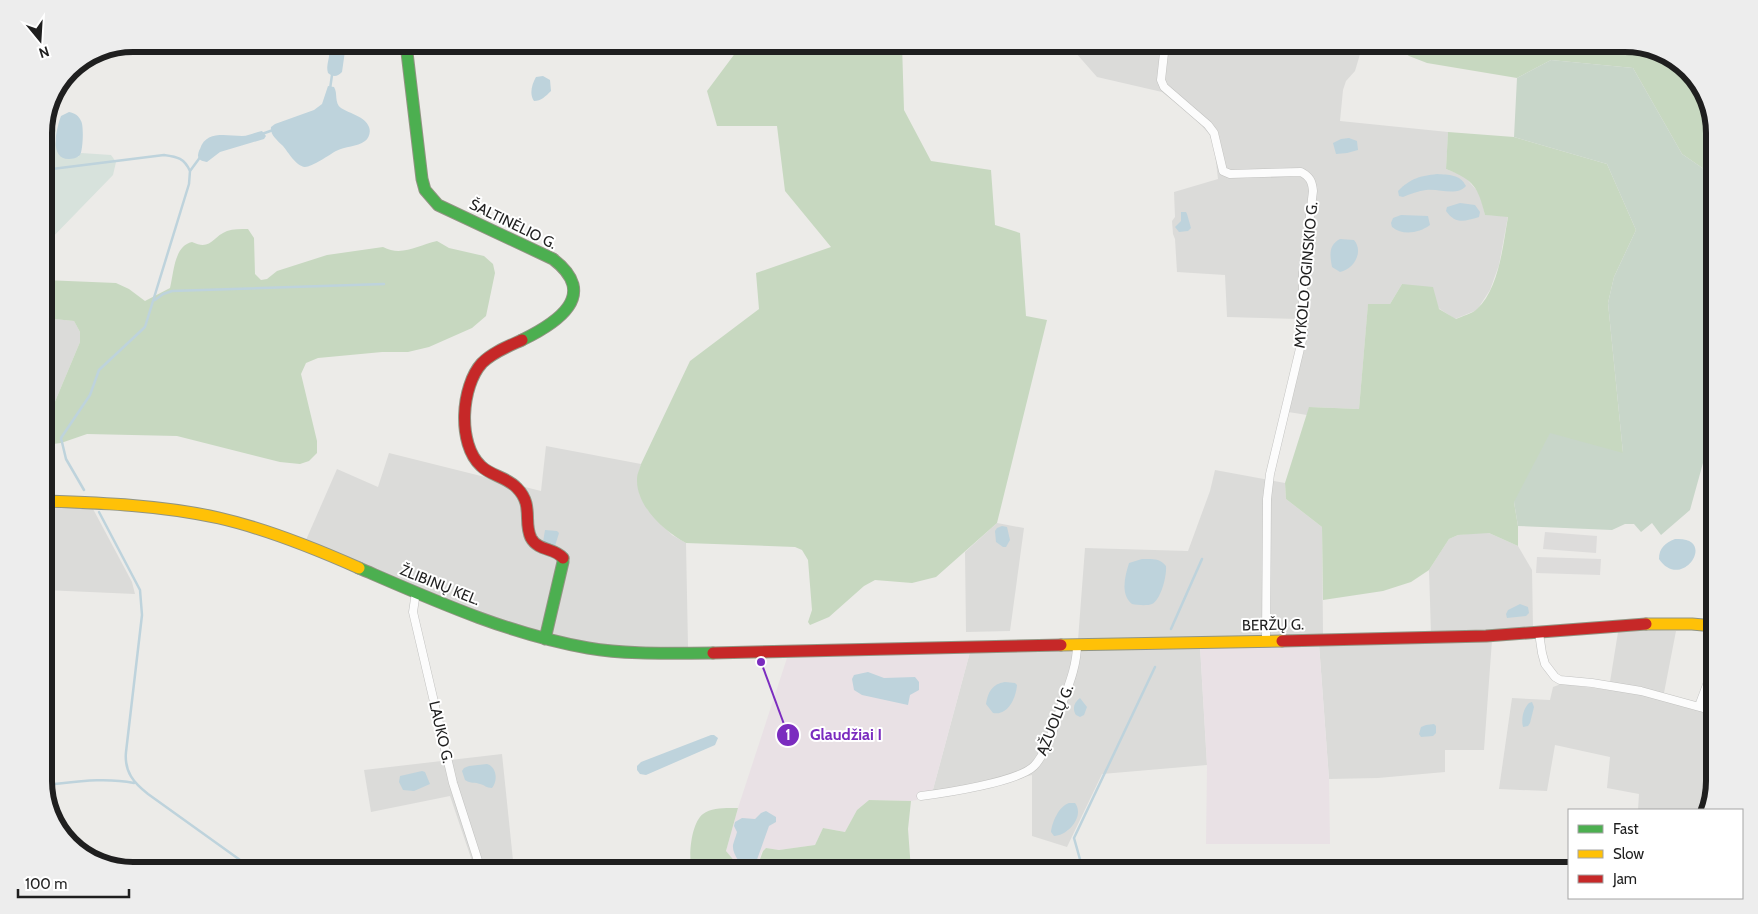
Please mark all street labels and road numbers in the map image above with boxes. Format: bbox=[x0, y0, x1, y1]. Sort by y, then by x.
street label: ŠALTINĖLIO G. bbox=[467, 194, 560, 253]
street label: MYKOLO OGINSKIO G. bbox=[1291, 201, 1321, 349]
street label: ŽLIBINŲ KEL. bbox=[397, 560, 483, 609]
street label: BERŽŲ G. bbox=[1242, 614, 1304, 635]
street label: ĄŽUOLŲ G. bbox=[1032, 682, 1077, 758]
street label: LAUKO G. bbox=[425, 699, 457, 765]

